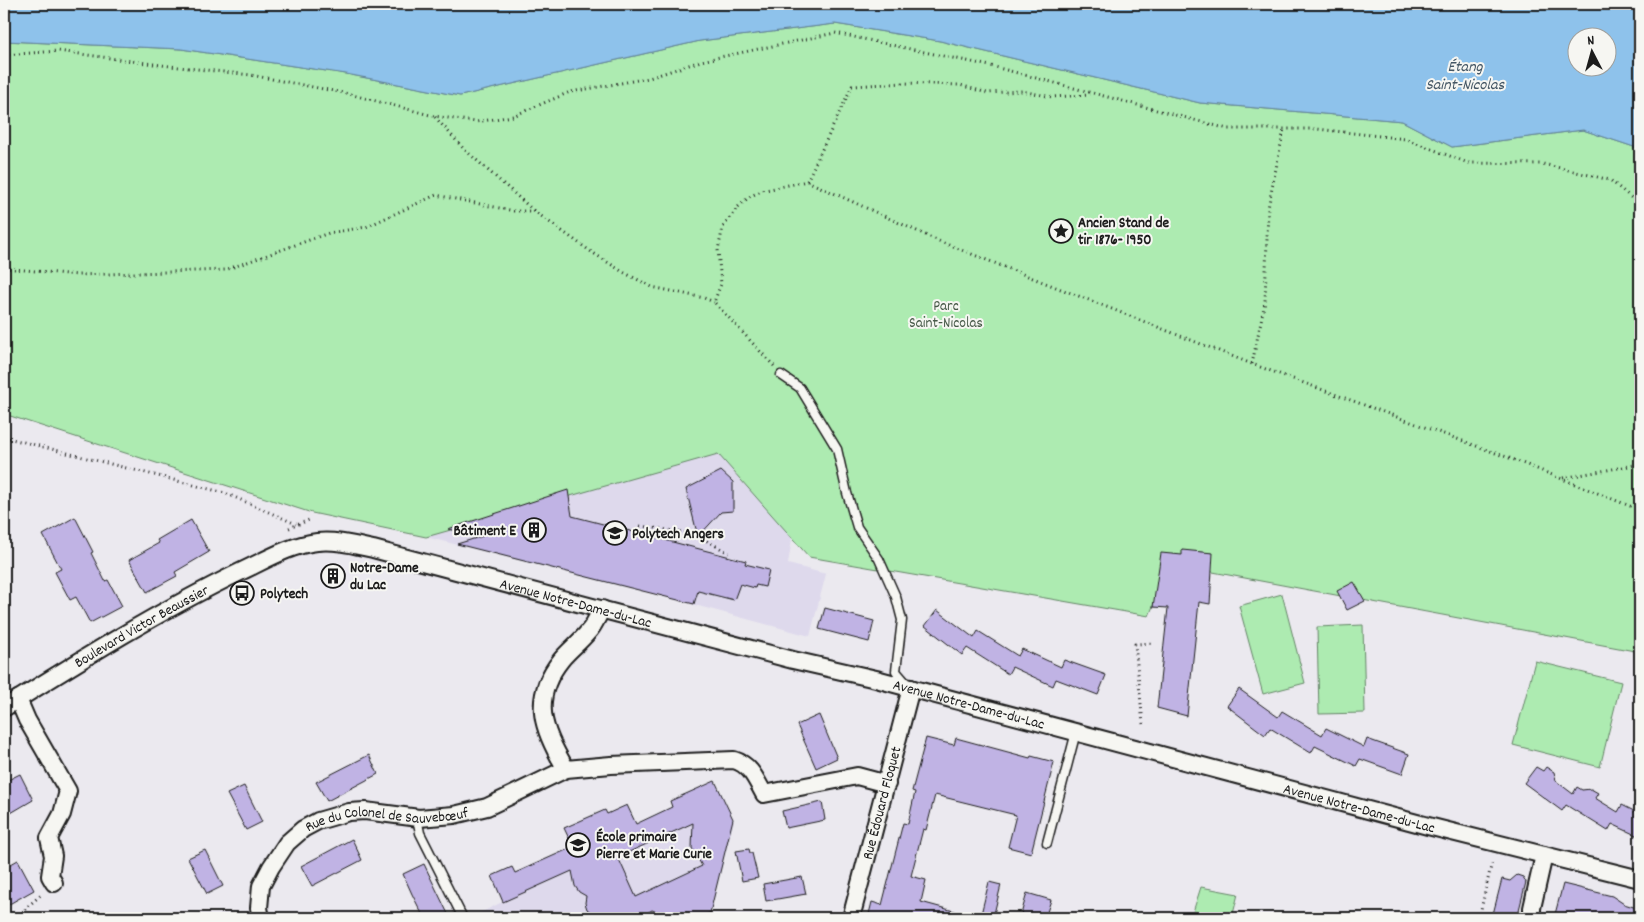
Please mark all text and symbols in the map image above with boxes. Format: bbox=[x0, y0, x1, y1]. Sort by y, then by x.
north arrow bbox=[1566, 28, 1616, 78]
text: N bbox=[1586, 31, 1595, 51]
water label: Étang Saint-Nicolas bbox=[1426, 56, 1506, 97]
place label: Ancien Stand de tir 1876- 1950 bbox=[1078, 213, 1169, 252]
place icon: Ancien Stand de tir 1876- 1950 bbox=[1048, 218, 1074, 244]
park label: Parc Saint-Nicolas bbox=[909, 296, 983, 335]
building icon: Bâtiment E bbox=[521, 517, 547, 543]
school or university icon: Polytech Angers bbox=[602, 520, 628, 546]
place label: Bâtiment E bbox=[454, 521, 516, 543]
place label: Polytech Angers bbox=[632, 524, 724, 546]
place label: Notre-Dame du Lac bbox=[350, 558, 419, 597]
building icon: Notre-Dame du Lac bbox=[320, 563, 346, 589]
street label: Avenue Notre-Dame-du-Lac bbox=[497, 574, 654, 635]
street label: Boulevard Victor Beaussier bbox=[71, 580, 214, 675]
bus stop icon: Polytech bbox=[229, 580, 255, 606]
place label: Polytech bbox=[260, 584, 308, 606]
street label: Avenue Notre-Dame-du-Lac bbox=[890, 675, 1047, 736]
street label: Rue Édouard Floquet bbox=[858, 744, 908, 862]
street label: Avenue Notre-Dame-du-Lac bbox=[1281, 779, 1437, 840]
street label: Rue du Colonel de Sauvebœuf bbox=[302, 802, 471, 839]
place label: École primaire Pierre et Marie Curie bbox=[596, 827, 712, 866]
school or university icon: École primaire Pierre et Marie Curie bbox=[565, 832, 591, 858]

